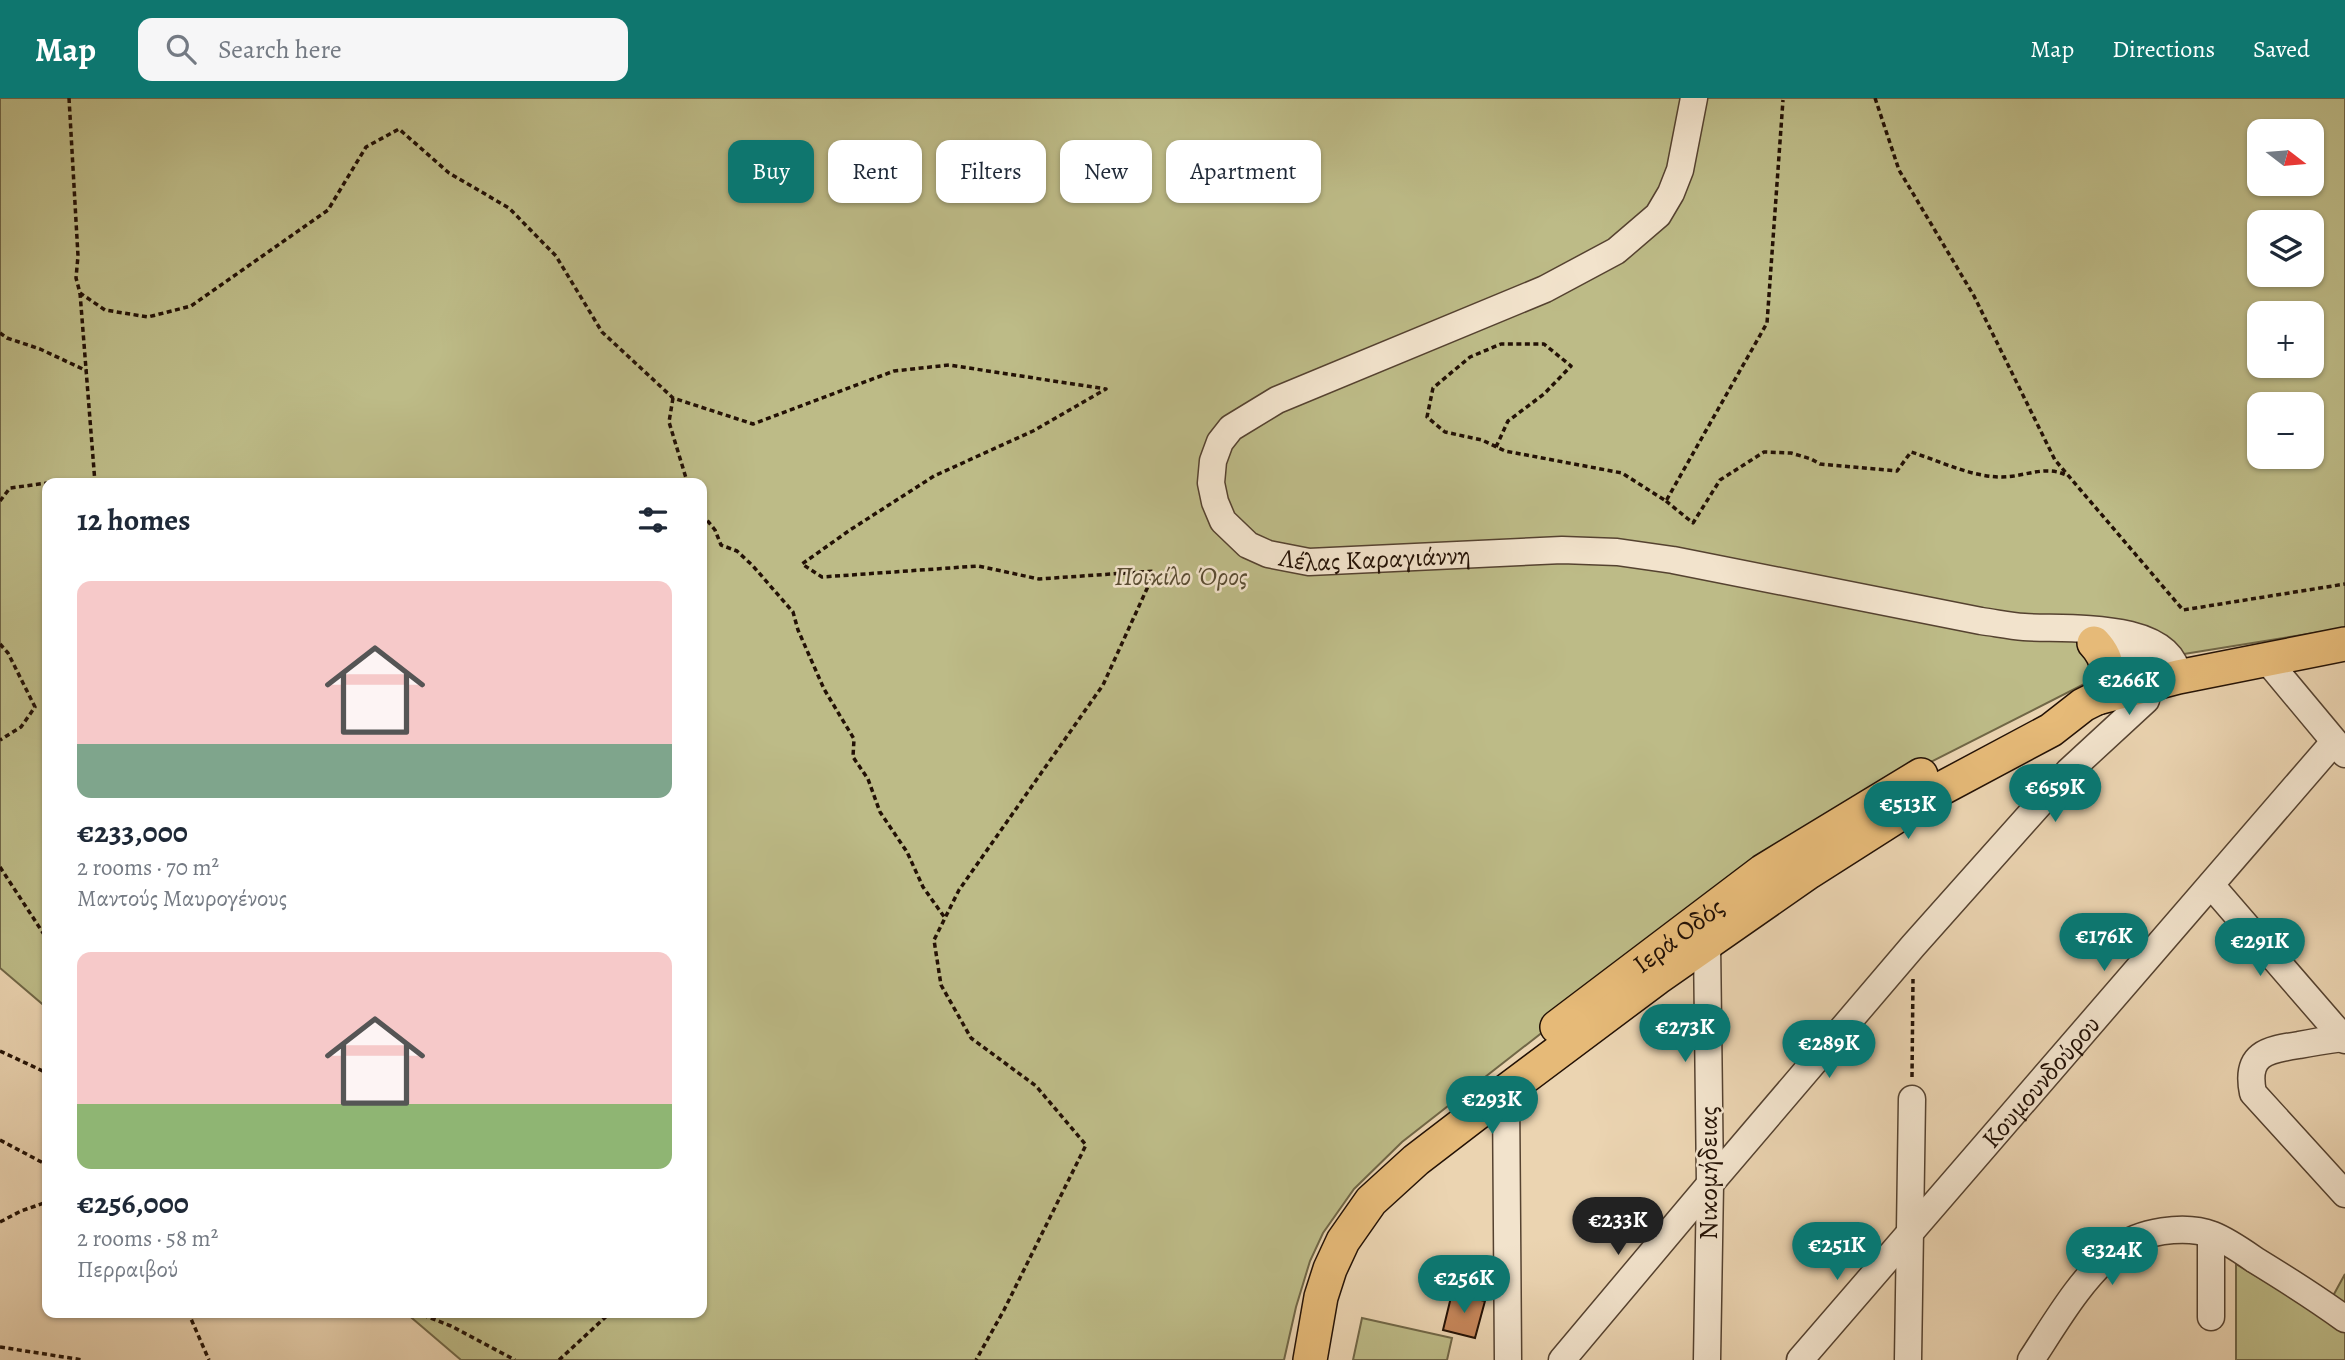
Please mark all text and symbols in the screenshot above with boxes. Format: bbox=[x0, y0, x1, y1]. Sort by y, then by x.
search box bbox=[138, 18, 628, 81]
text: Map bbox=[35, 27, 96, 72]
icon: search bbox=[162, 30, 200, 68]
text: Search here bbox=[218, 32, 342, 67]
text: Map bbox=[2030, 33, 2074, 65]
text: Directions bbox=[2112, 33, 2215, 65]
text: Saved bbox=[2253, 33, 2310, 65]
north arrow bbox=[2247, 119, 2324, 196]
map controls bbox=[2247, 119, 2324, 469]
chip: Buy bbox=[728, 140, 814, 203]
chip: Rent bbox=[828, 140, 922, 203]
chip: Filters bbox=[936, 140, 1046, 203]
chip: New bbox=[1060, 140, 1152, 203]
chip: Apartment bbox=[1166, 140, 1321, 203]
button: layers bbox=[2247, 210, 2324, 287]
button: + bbox=[2247, 301, 2324, 378]
button: − bbox=[2247, 392, 2324, 469]
text: 12 homes bbox=[77, 500, 190, 540]
icon: filters bbox=[634, 501, 672, 539]
street label: Λέλας Καραγιάννη bbox=[1275, 537, 1472, 580]
park label: Ποικίλο Όρος bbox=[1114, 559, 1248, 594]
icon: home bbox=[312, 627, 438, 753]
pin: €266K bbox=[2080, 658, 2178, 717]
text: €266K bbox=[2099, 664, 2159, 695]
pin: €659K bbox=[2006, 764, 2104, 824]
text: €659K bbox=[2025, 771, 2085, 802]
pin: €513K bbox=[1859, 782, 1957, 841]
text: €513K bbox=[1880, 788, 1936, 819]
text: €233,000 bbox=[77, 812, 188, 852]
text: 2 rooms · 70 m² bbox=[77, 852, 219, 883]
text: Μαντούς Μαυρογένους bbox=[77, 883, 287, 914]
street label: Ιερά Οδός bbox=[1625, 889, 1731, 981]
pin: €176K bbox=[2055, 914, 2153, 973]
pin: €291K bbox=[2211, 918, 2309, 978]
text: €176K bbox=[2075, 920, 2133, 951]
text: €291K bbox=[2231, 925, 2289, 956]
icon: home bbox=[312, 998, 438, 1124]
pin: €273K bbox=[1636, 1004, 1734, 1064]
street label: Κουμουνδούρου bbox=[1973, 1008, 2108, 1155]
text: €273K bbox=[1655, 1011, 1715, 1042]
pin: €289K bbox=[1780, 1020, 1878, 1080]
text: €289K bbox=[1798, 1027, 1860, 1058]
pin: €293K bbox=[1443, 1076, 1541, 1136]
text: €293K bbox=[1462, 1083, 1522, 1114]
street label: Νικομήδειας bbox=[1691, 1106, 1726, 1240]
text: €256,000 bbox=[77, 1183, 189, 1223]
pin: €233K bbox=[1569, 1198, 1667, 1257]
text: €233K bbox=[1588, 1204, 1648, 1235]
pin: €251K bbox=[1788, 1222, 1886, 1282]
text: 2 rooms · 58 m² bbox=[77, 1223, 218, 1254]
pin: €324K bbox=[2063, 1228, 2161, 1287]
text: €251K bbox=[1808, 1229, 1866, 1260]
text: €324K bbox=[2082, 1234, 2142, 1265]
text: Περραιβού bbox=[77, 1254, 178, 1285]
pin: €256K bbox=[1415, 1256, 1513, 1315]
text: €256K bbox=[1434, 1262, 1494, 1293]

